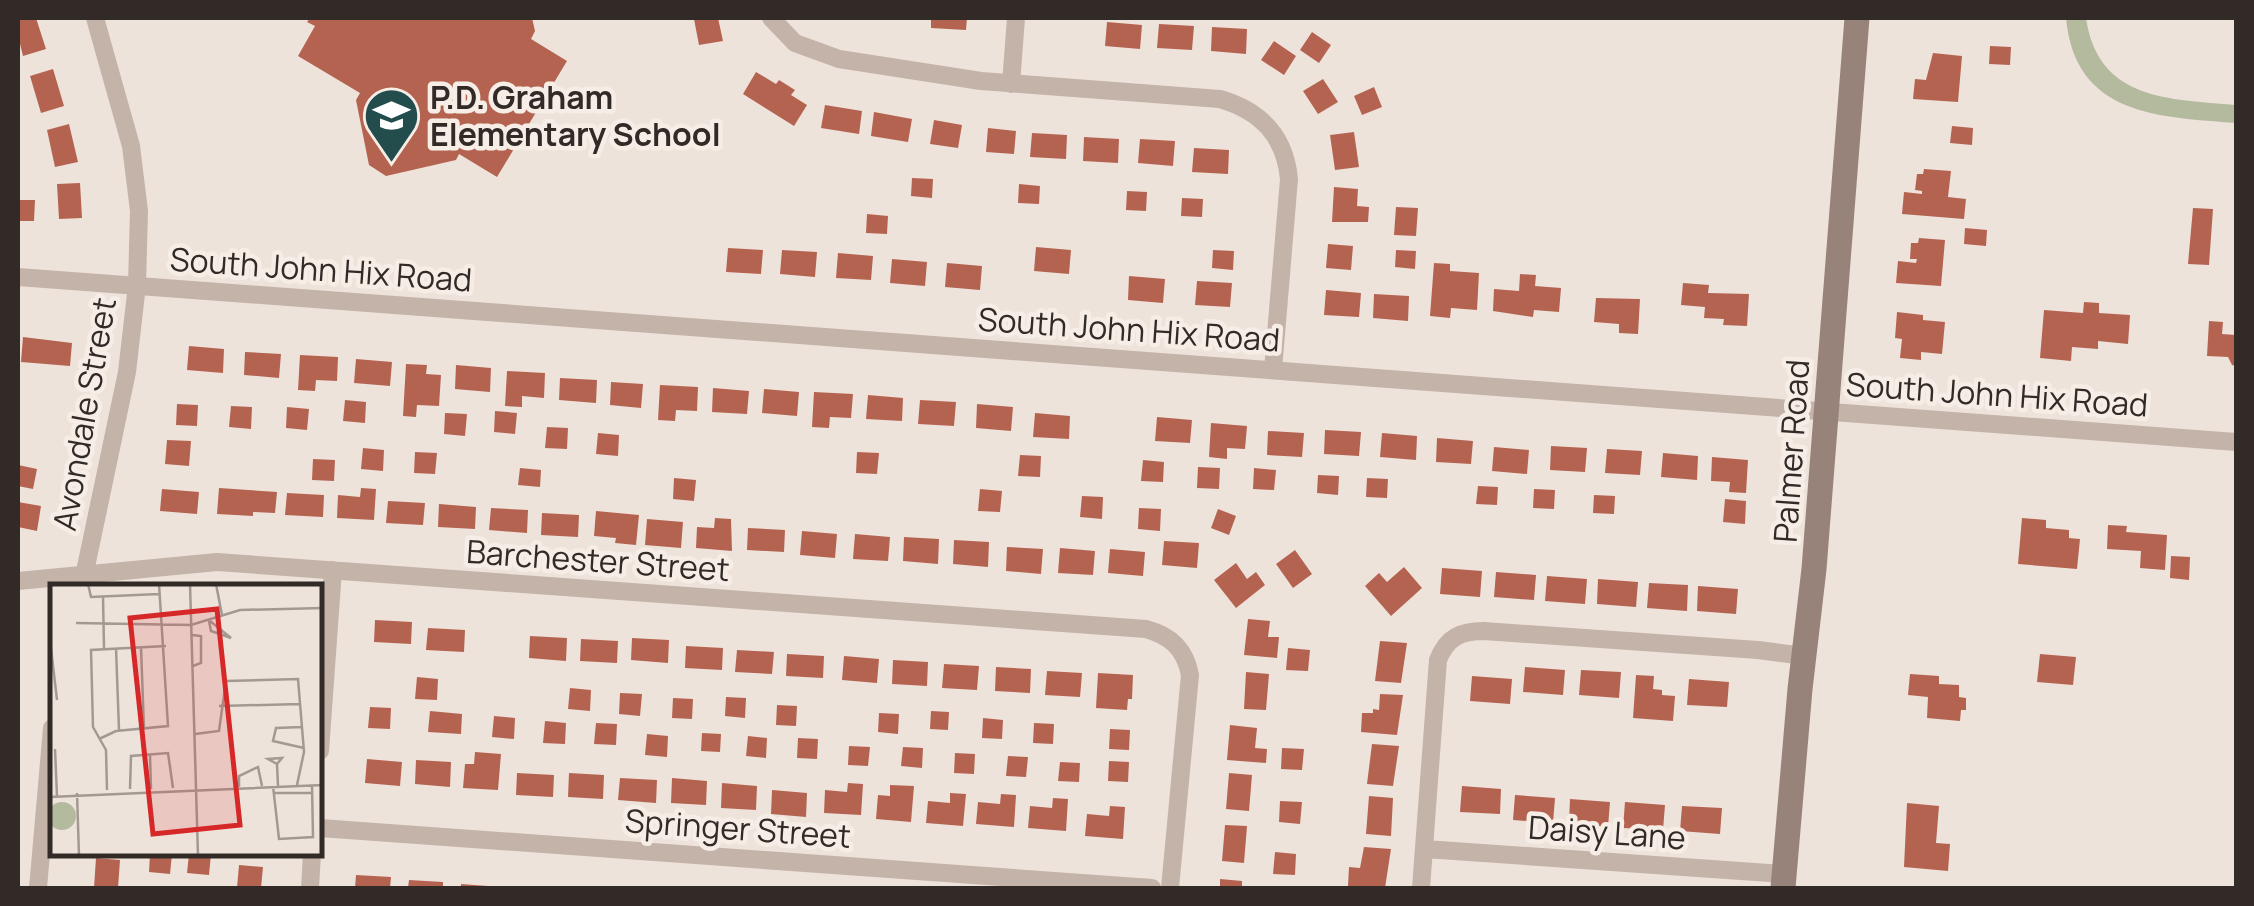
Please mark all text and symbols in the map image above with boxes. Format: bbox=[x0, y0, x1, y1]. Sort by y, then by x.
place label: P.D. Graham Elementary School bbox=[430, 75, 721, 156]
school or university icon: P.D. Graham Elementary School bbox=[361, 85, 421, 164]
street label: South John Hix Road bbox=[169, 237, 473, 301]
street label: Avondale Street bbox=[42, 294, 126, 534]
street label: South John Hix Road bbox=[977, 297, 1281, 361]
street label: Palmer Road bbox=[1763, 358, 1819, 544]
street label: South John Hix Road bbox=[1845, 362, 2149, 426]
street label: Barchester Street bbox=[465, 529, 731, 591]
inset map bbox=[50, 584, 322, 856]
street label: Springer Street bbox=[624, 798, 852, 858]
street label: Daisy Lane bbox=[1527, 805, 1687, 859]

